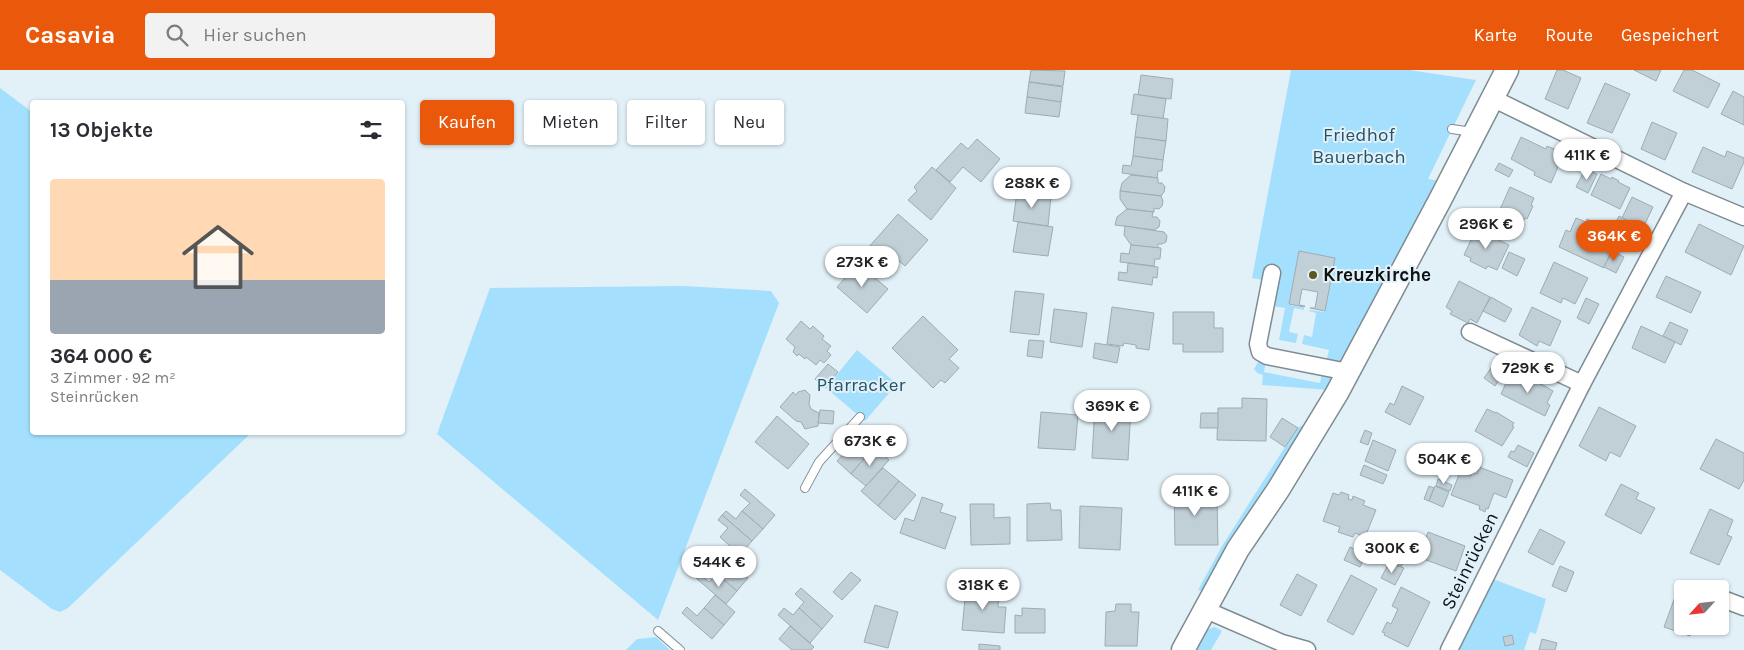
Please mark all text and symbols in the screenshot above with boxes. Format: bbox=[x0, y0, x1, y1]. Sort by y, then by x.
search box bbox=[145, 13, 495, 58]
text: Casavia bbox=[25, 21, 115, 49]
icon: search bbox=[163, 21, 191, 49]
text: Hier suchen bbox=[203, 24, 307, 46]
text: Karte bbox=[1474, 24, 1517, 46]
text: Route bbox=[1545, 24, 1593, 46]
text: Gespeichert bbox=[1621, 24, 1719, 46]
chip: Kaufen bbox=[420, 100, 514, 145]
chip: Mieten bbox=[524, 100, 617, 145]
chip: Filter bbox=[627, 100, 705, 145]
chip: Neu bbox=[715, 100, 784, 145]
icon: filters bbox=[357, 116, 385, 144]
text: 13 Objekte bbox=[50, 118, 153, 142]
park label: Friedhof Bauerbach bbox=[1312, 124, 1406, 168]
pin: 411K € bbox=[1546, 138, 1628, 181]
text: 411K € bbox=[1564, 145, 1610, 164]
pin: 288K € bbox=[991, 166, 1073, 209]
text: 288K € bbox=[1004, 173, 1060, 192]
pin: 296K € bbox=[1445, 208, 1527, 250]
icon: home bbox=[173, 212, 263, 302]
text: 296K € bbox=[1459, 214, 1513, 233]
pin: 364K € bbox=[1573, 220, 1655, 262]
text: 364K € bbox=[1587, 226, 1641, 245]
pin: 273K € bbox=[821, 246, 903, 288]
text: 273K € bbox=[836, 252, 888, 271]
place label: Kreuzkirche bbox=[1323, 264, 1431, 286]
marker: Kreuzkirche bbox=[1307, 269, 1319, 281]
text: 364 000 € bbox=[50, 344, 152, 368]
pin: 729K € bbox=[1487, 352, 1569, 394]
text: 729K € bbox=[1502, 358, 1554, 377]
text: 3 Zimmer · 92 m² bbox=[50, 368, 176, 387]
park label: Pfarracker bbox=[817, 374, 906, 396]
text: Steinrücken bbox=[50, 387, 139, 406]
pin: 369K € bbox=[1071, 390, 1153, 432]
text: 369K € bbox=[1085, 396, 1139, 415]
pin: 673K € bbox=[829, 424, 911, 467]
text: 673K € bbox=[844, 431, 896, 450]
pin: 504K € bbox=[1403, 442, 1485, 485]
text: 504K € bbox=[1417, 449, 1471, 468]
pin: 411K € bbox=[1154, 474, 1236, 517]
text: 411K € bbox=[1172, 481, 1218, 500]
street label: Steinrücken bbox=[1437, 509, 1503, 613]
pin: 300K € bbox=[1351, 532, 1433, 574]
text: 300K € bbox=[1365, 538, 1419, 557]
pin: 544K € bbox=[678, 546, 760, 588]
text: 544K € bbox=[693, 552, 746, 571]
pin: 318K € bbox=[942, 568, 1024, 611]
text: 318K € bbox=[958, 575, 1008, 594]
north arrow bbox=[1674, 580, 1729, 635]
map controls bbox=[1674, 580, 1729, 635]

